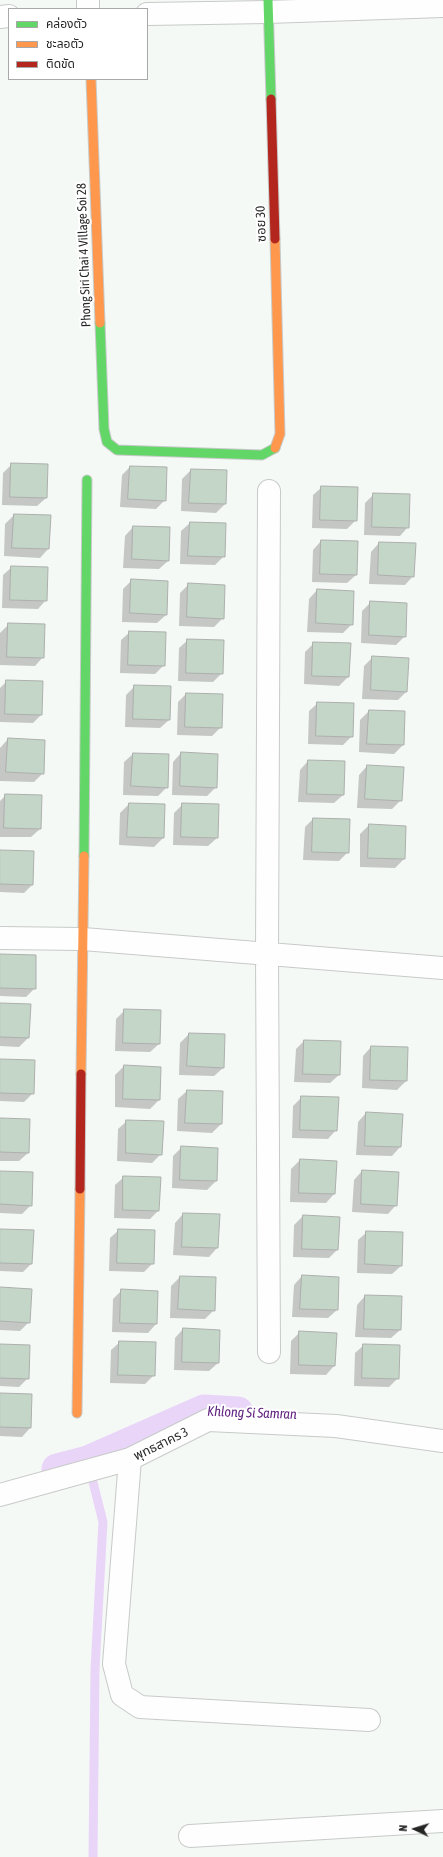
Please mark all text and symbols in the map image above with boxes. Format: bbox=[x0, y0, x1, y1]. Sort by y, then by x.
legend bbox=[8, 8, 148, 80]
text: คล่องตัว bbox=[46, 17, 87, 31]
text: ชะลอตัว bbox=[46, 37, 84, 51]
text: ติดขัด bbox=[46, 57, 75, 71]
street label: Phong Siri Chai 4 Village Soi 28 bbox=[74, 183, 94, 327]
street label: ซอย 30 bbox=[253, 206, 269, 242]
water label: Khlong Si Samran bbox=[207, 1403, 297, 1423]
street label: พุทธสาคร 3 bbox=[131, 1424, 191, 1464]
north arrow bbox=[395, 1809, 435, 1849]
text: N bbox=[397, 1825, 409, 1832]

